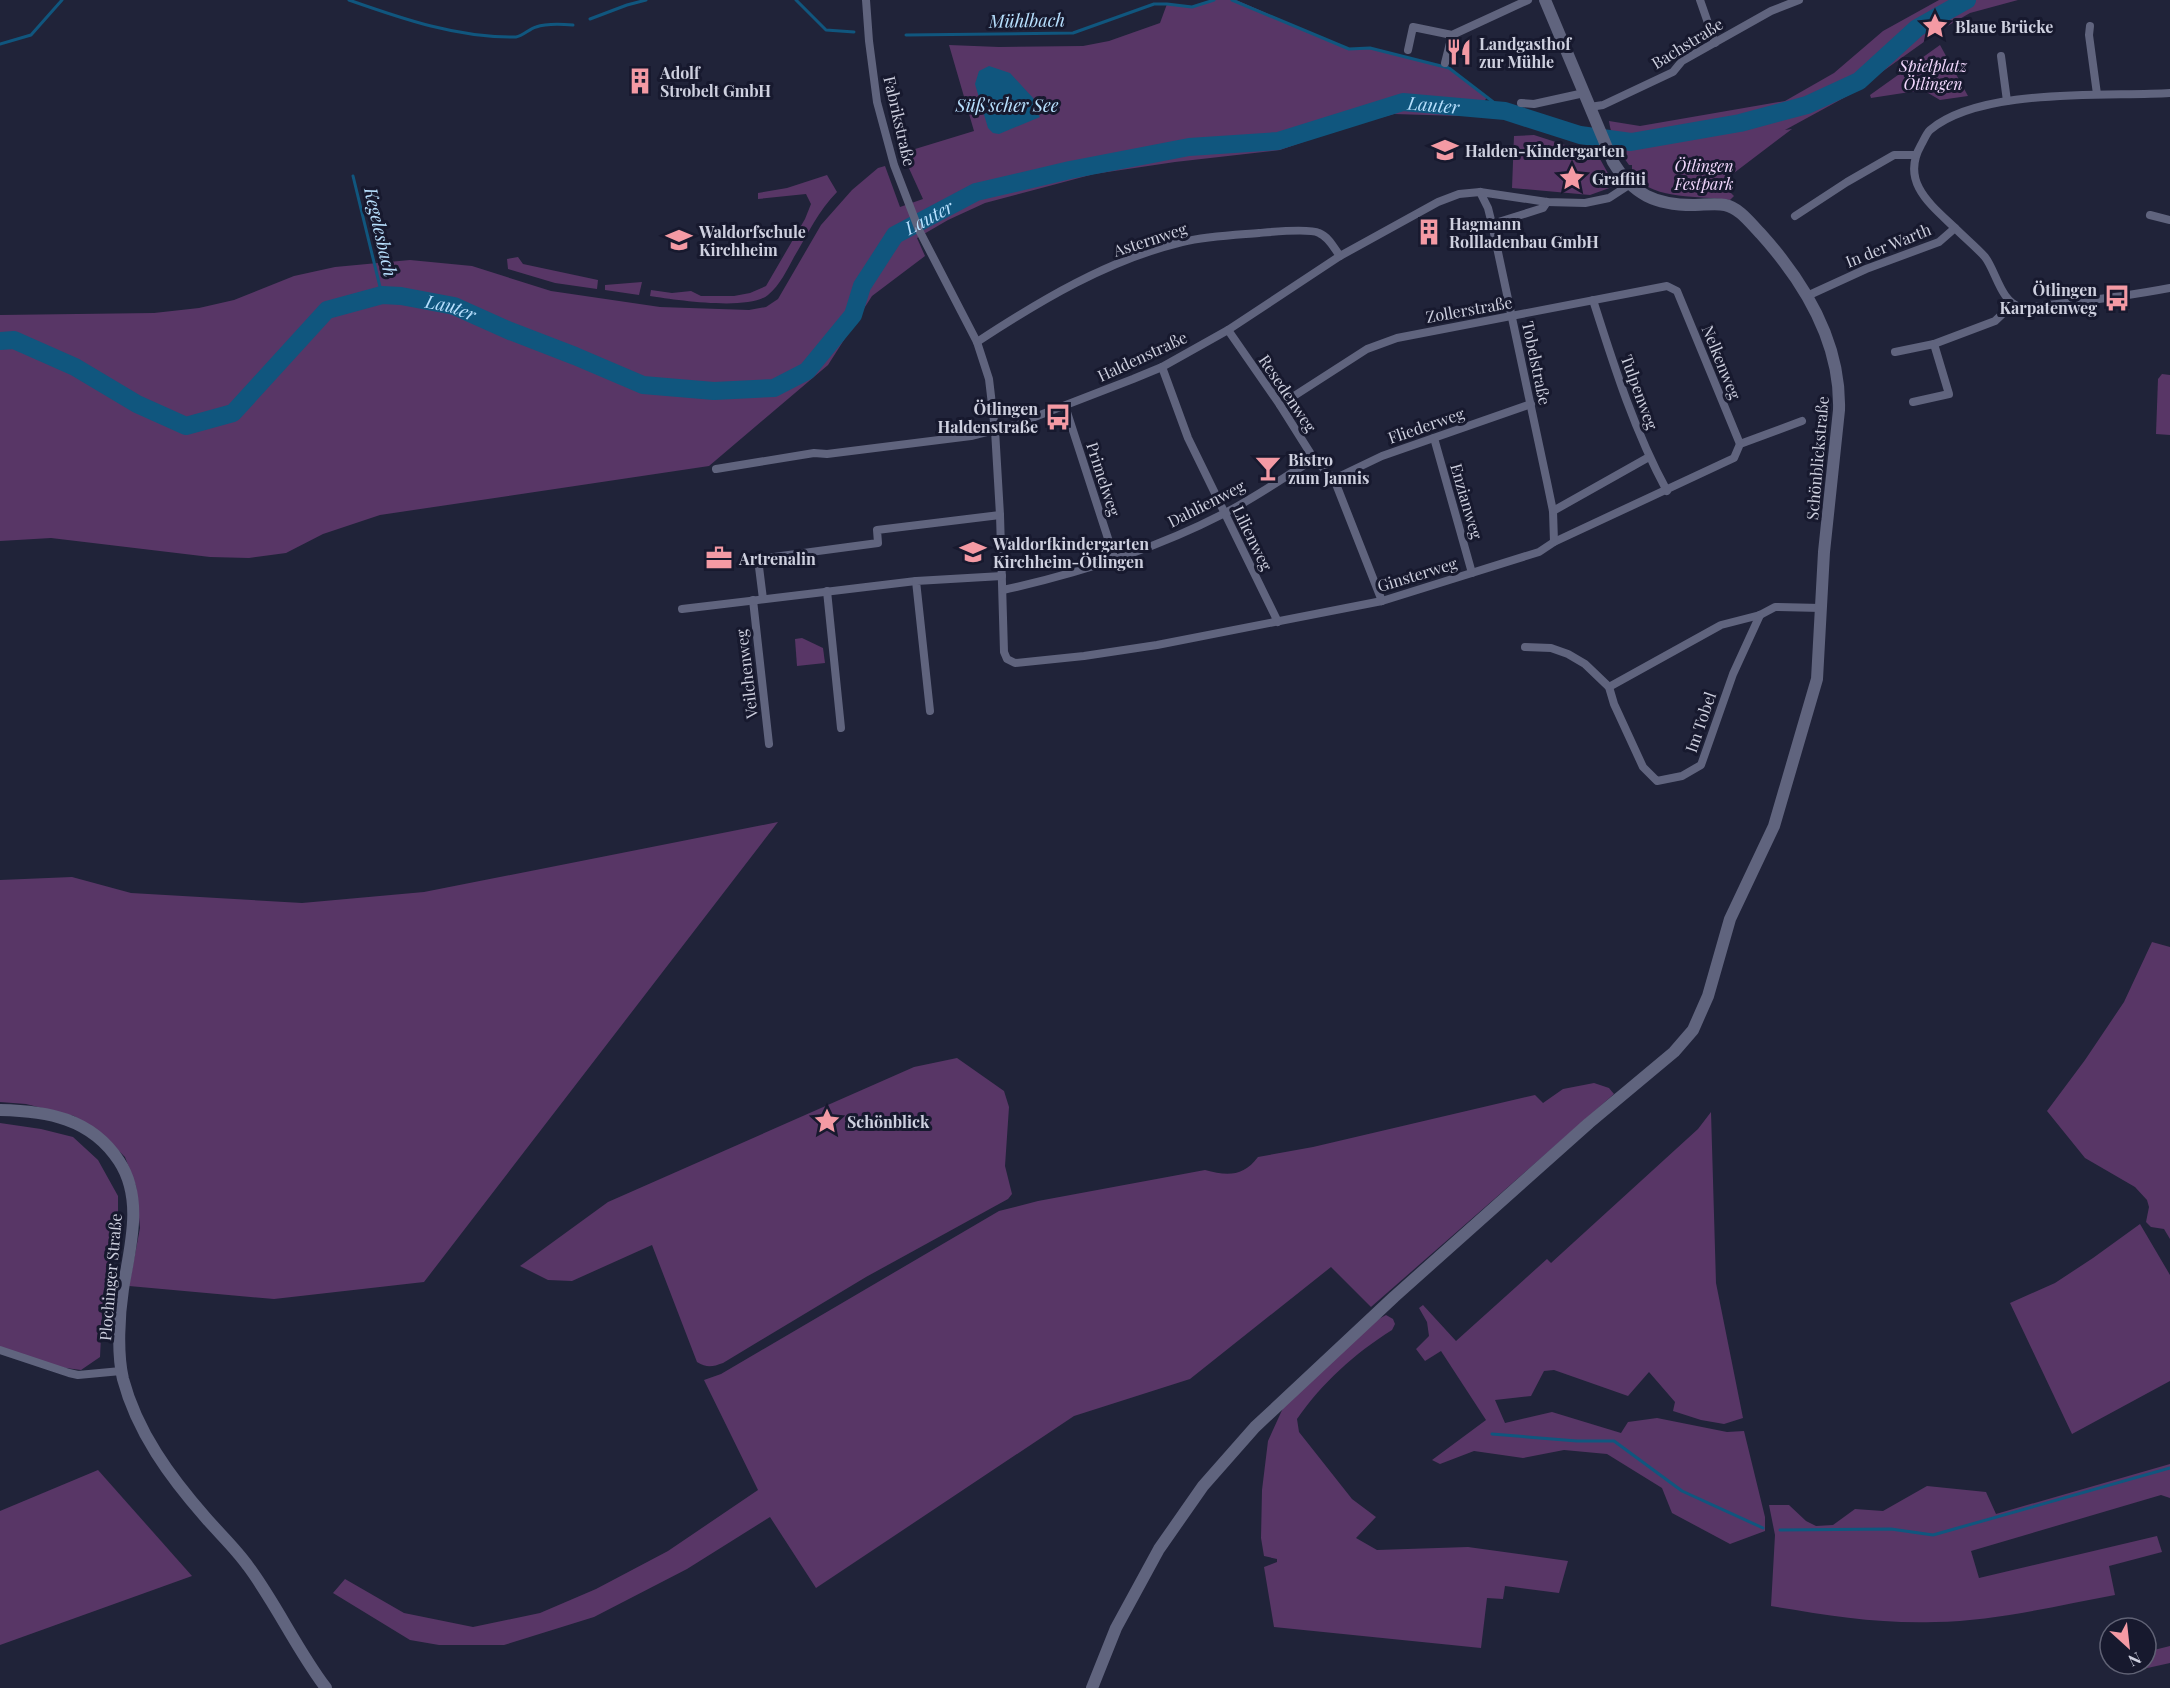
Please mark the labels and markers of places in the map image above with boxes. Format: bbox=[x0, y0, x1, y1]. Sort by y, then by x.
place icon: Blaue Brücke bbox=[1920, 11, 1950, 41]
place label: Blaue Brücke bbox=[1955, 16, 2053, 37]
place label: Landgasthof zur Mühle bbox=[1479, 33, 1572, 72]
restaurant icon: Landgasthof zur Mühle bbox=[1444, 37, 1474, 67]
place label: Adolf Strobelt GmbH bbox=[659, 62, 771, 101]
building icon: Adolf Strobelt GmbH bbox=[625, 66, 655, 96]
school or university icon: Halden-Kindergarten bbox=[1430, 135, 1460, 165]
place label: Halden-Kindergarten bbox=[1465, 140, 1625, 161]
place icon: Graffiti bbox=[1557, 163, 1587, 193]
place label: Graffiti bbox=[1592, 168, 1646, 189]
place label: Hagmann Rollladenbau GmbH bbox=[1449, 213, 1599, 252]
building icon: Hagmann Rollladenbau GmbH bbox=[1414, 217, 1444, 247]
place label: Waldorfschule Kirchheim bbox=[698, 221, 806, 260]
school or university icon: Waldorfschule Kirchheim bbox=[664, 225, 694, 255]
place label: Ötlingen Karpatenweg bbox=[1999, 279, 2097, 318]
bus stop icon: Ötlingen Karpatenweg bbox=[2102, 283, 2132, 313]
place label: Ötlingen Haldenstraße bbox=[937, 398, 1038, 437]
bus stop icon: Ötlingen Haldenstraße bbox=[1043, 402, 1073, 432]
place label: Bistro zum Jannis bbox=[1288, 449, 1369, 488]
bar icon: Bistro zum Jannis bbox=[1253, 453, 1283, 483]
place label: Waldorfkindergarten Kirchheim-Ötlingen bbox=[992, 533, 1149, 572]
school or university icon: Waldorfkindergarten Kirchheim-Ötlingen bbox=[958, 537, 988, 567]
office icon: Artrenalin bbox=[704, 543, 734, 573]
place label: Artrenalin bbox=[738, 548, 816, 569]
place icon: Schönblick bbox=[812, 1106, 842, 1136]
place label: Schönblick bbox=[847, 1111, 930, 1132]

